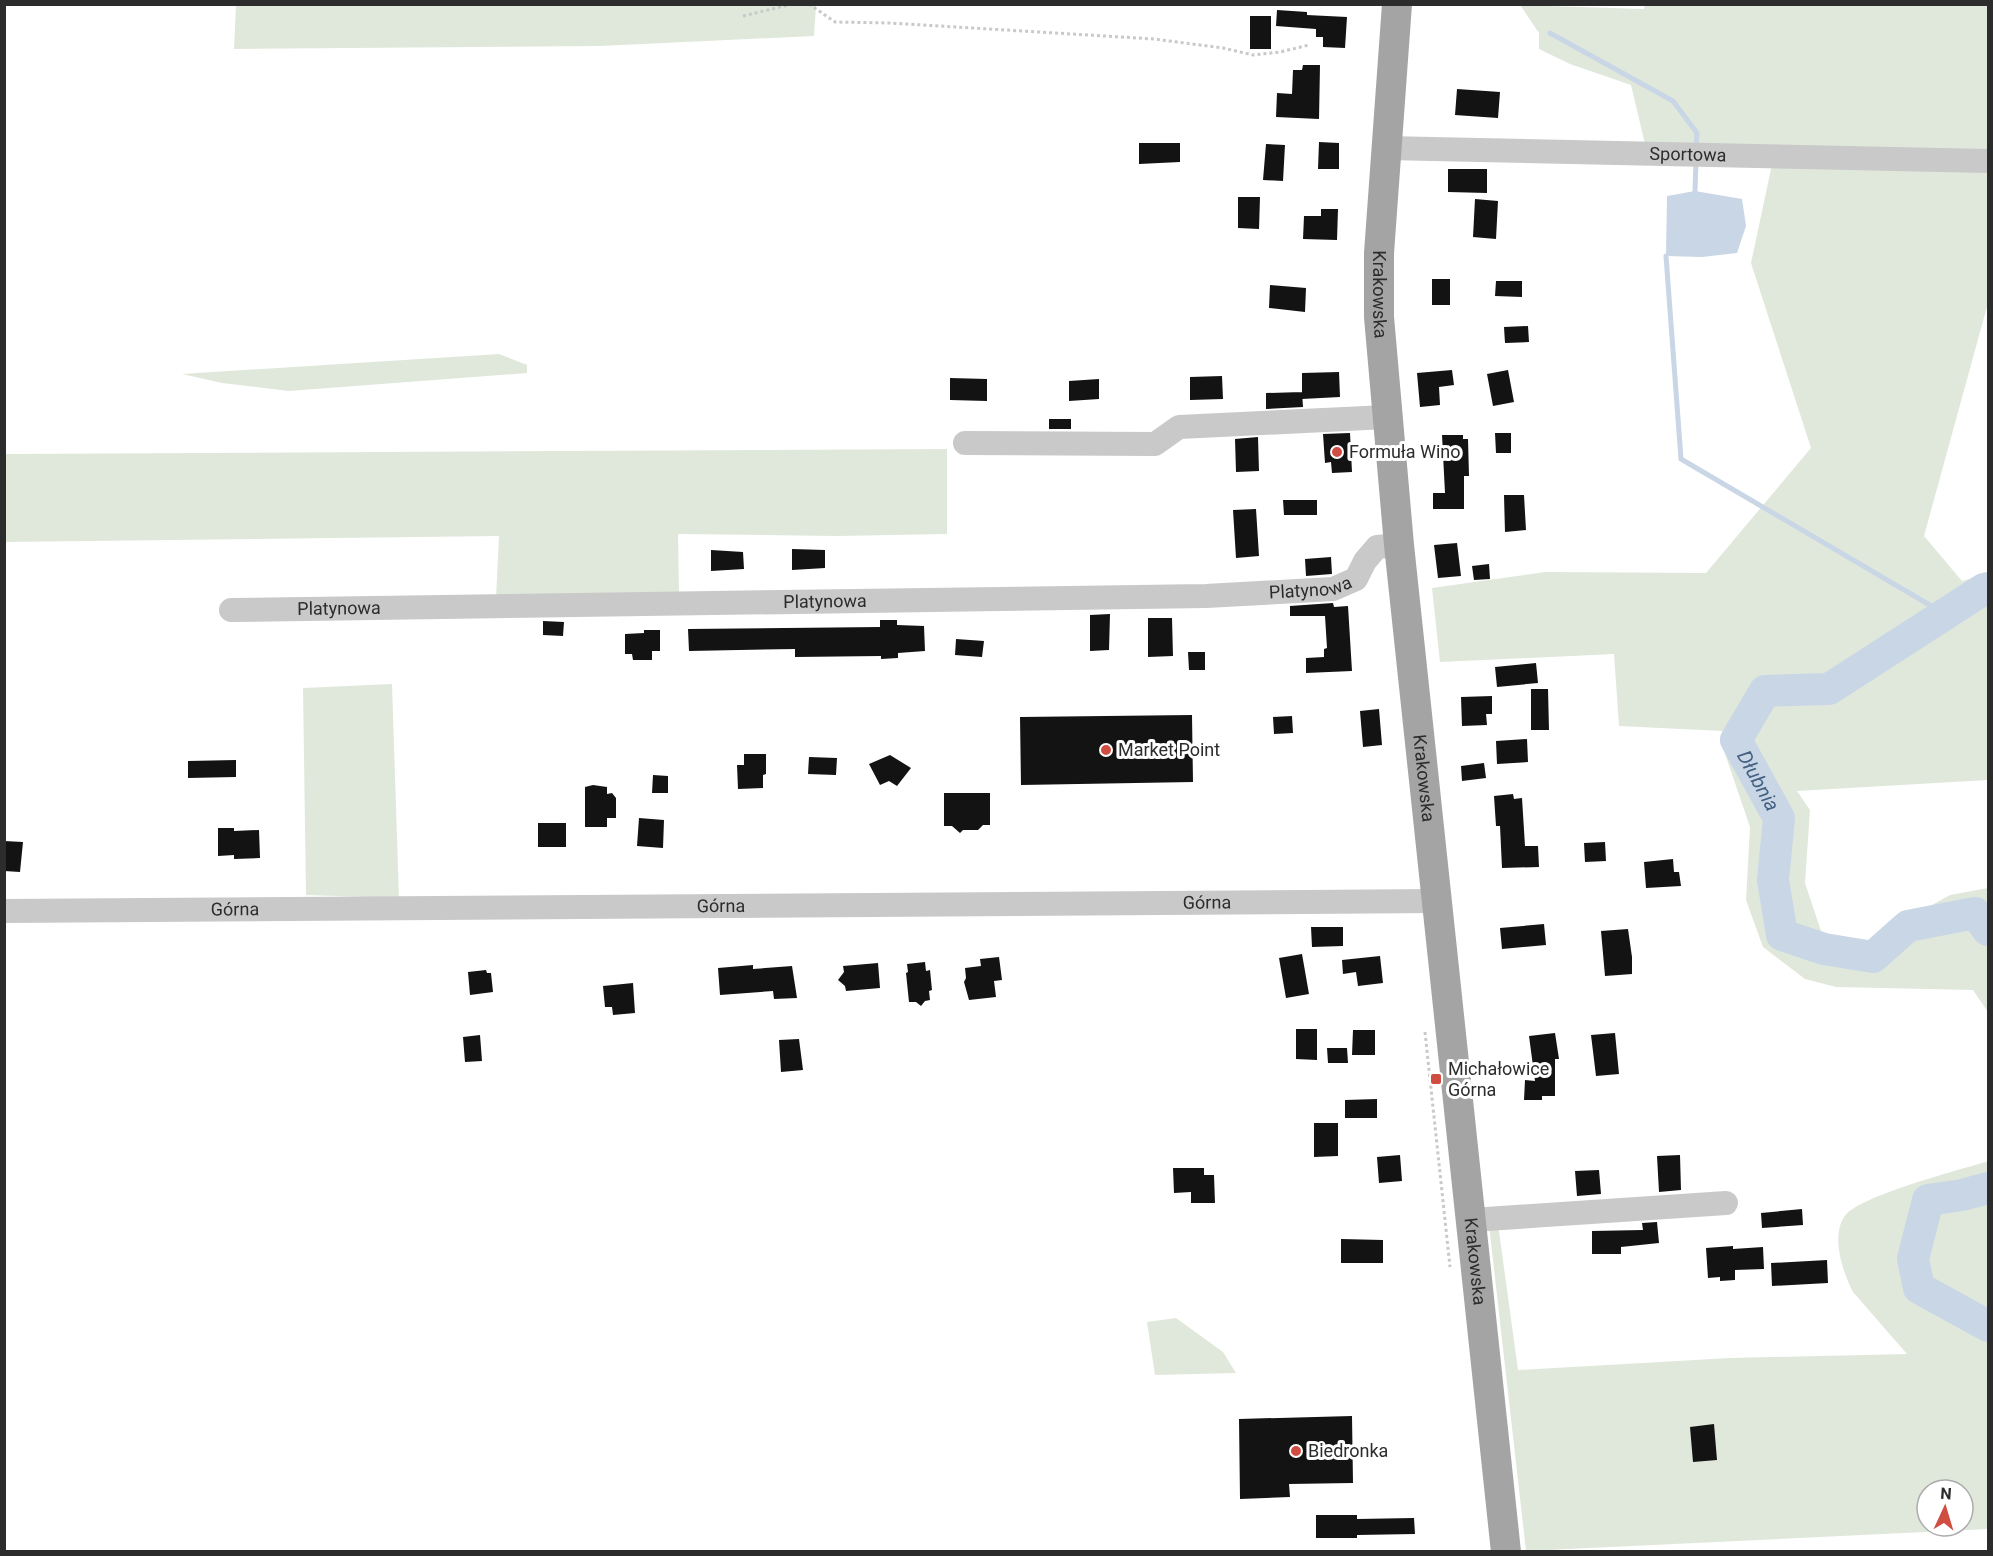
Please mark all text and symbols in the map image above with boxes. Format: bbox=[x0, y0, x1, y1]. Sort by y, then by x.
street label: Sportowa bbox=[1649, 143, 1727, 165]
street label: Krakowska bbox=[1369, 250, 1392, 339]
place label: Formuła Wino bbox=[1349, 441, 1461, 462]
marker: Formuła Wino bbox=[1330, 445, 1344, 459]
street label: Platynowa bbox=[1268, 571, 1355, 603]
street label: Platynowa bbox=[783, 590, 867, 612]
street label: Platynowa bbox=[297, 597, 381, 619]
street label: Krakowska bbox=[1409, 733, 1439, 823]
place label: Market Point bbox=[1118, 739, 1220, 760]
marker: Market Point bbox=[1099, 743, 1113, 757]
water label: Dłubnia bbox=[1732, 746, 1785, 815]
street label: Górna bbox=[1183, 891, 1231, 913]
street label: Górna bbox=[697, 895, 745, 916]
street label: Górna bbox=[211, 898, 259, 920]
place label: Michałowice Górna bbox=[1448, 1058, 1549, 1100]
marker: Michałowice Górna bbox=[1429, 1072, 1443, 1086]
street label: Krakowska bbox=[1461, 1217, 1491, 1306]
place label: Biedronka bbox=[1308, 1440, 1388, 1461]
marker: Biedronka bbox=[1289, 1444, 1303, 1458]
north arrow bbox=[1915, 1478, 1975, 1538]
text: N bbox=[1940, 1484, 1952, 1503]

